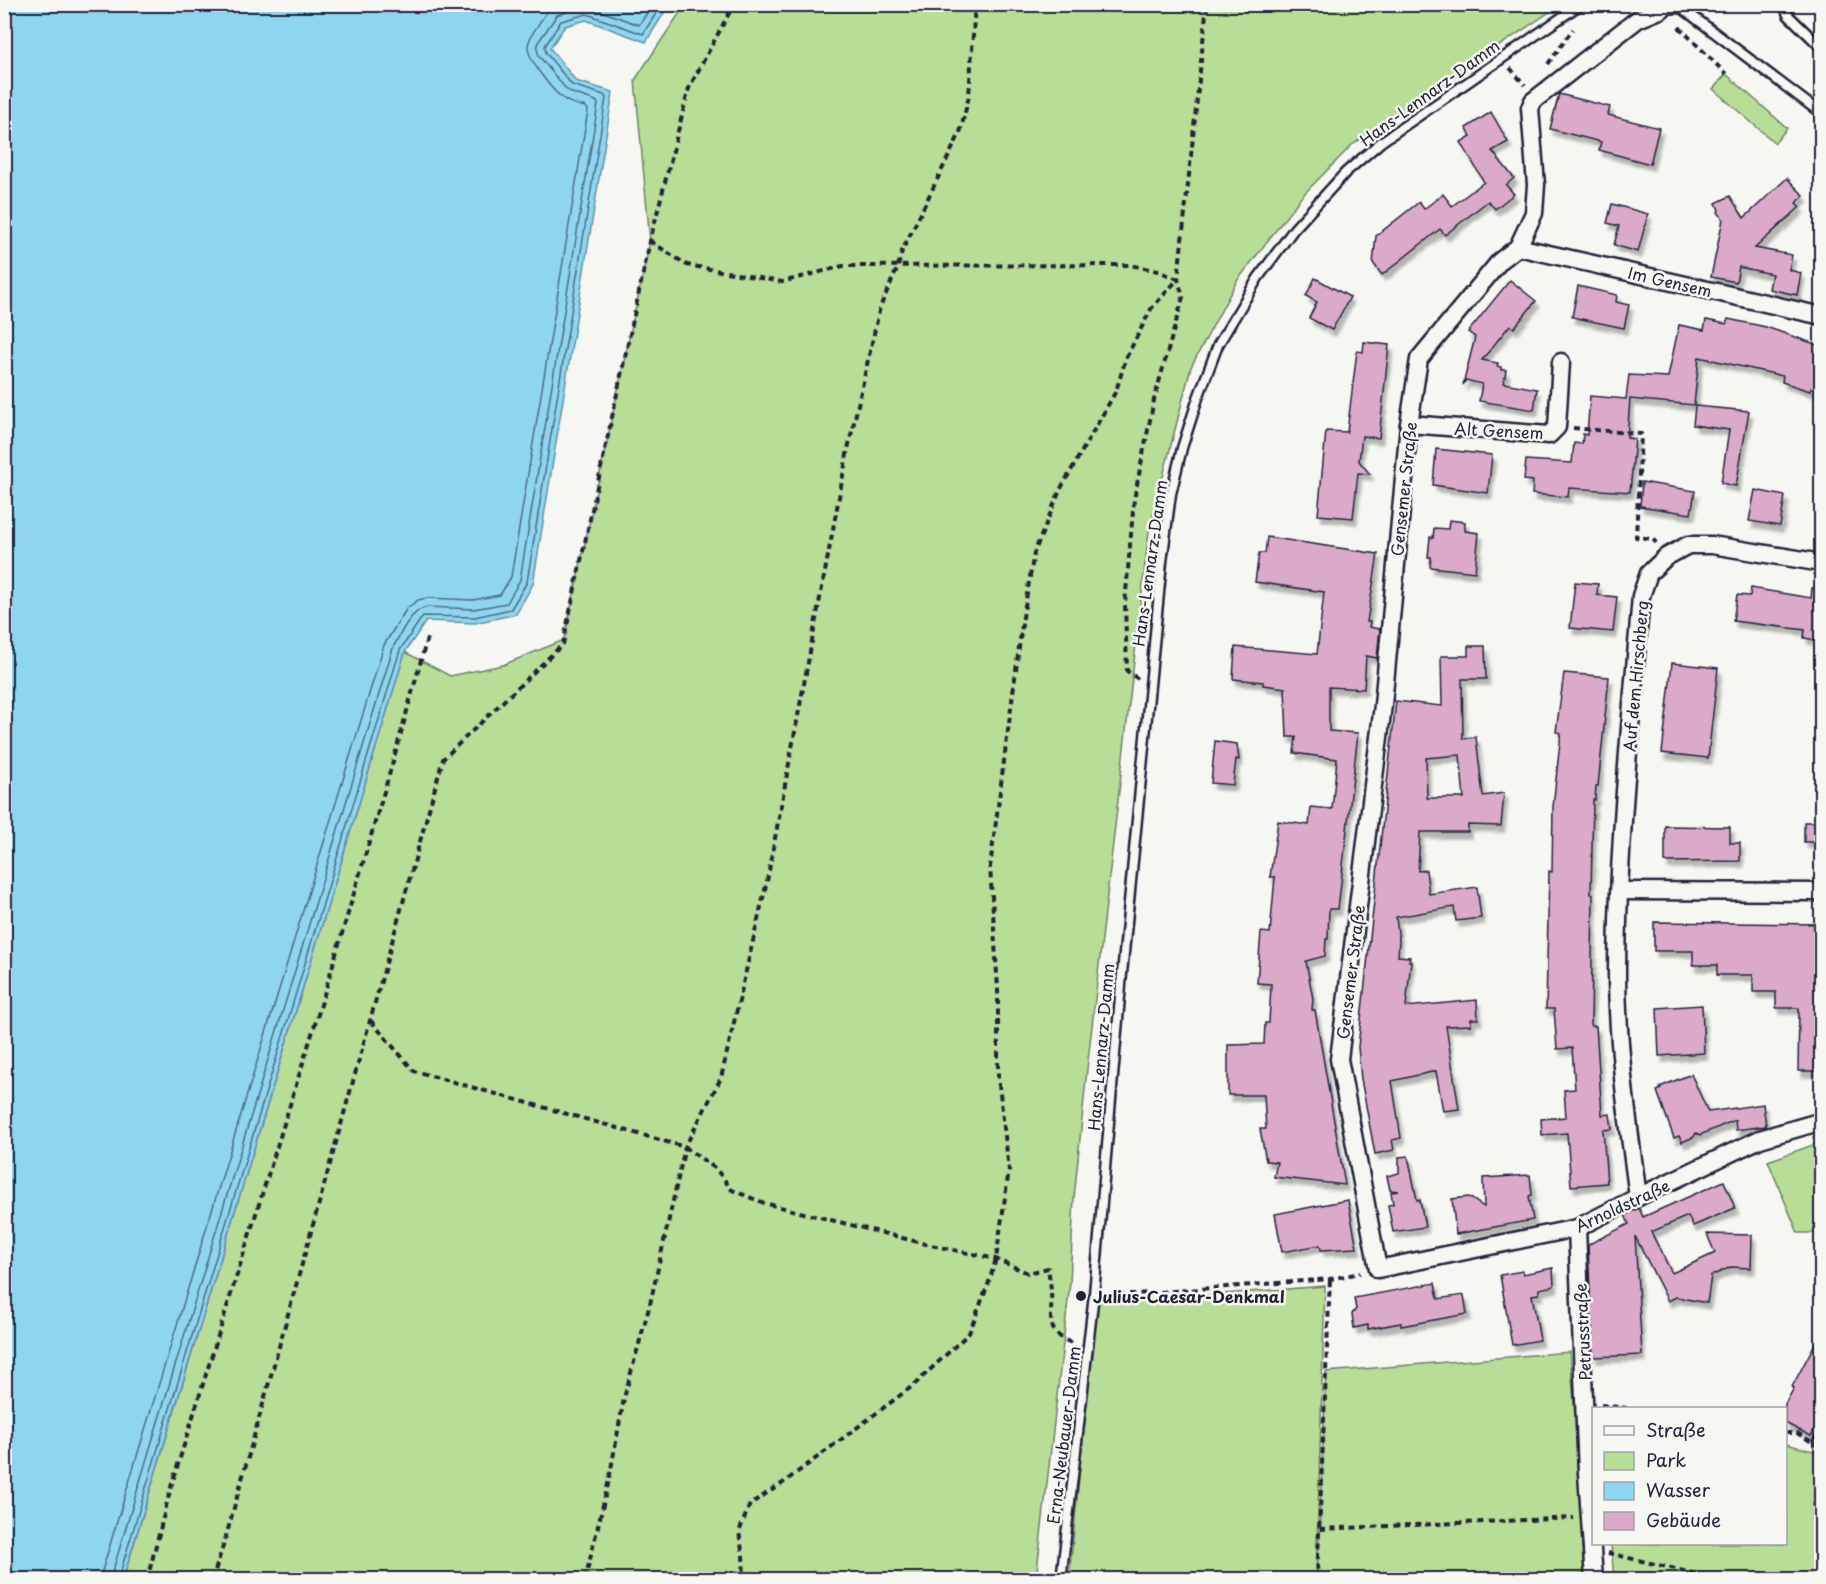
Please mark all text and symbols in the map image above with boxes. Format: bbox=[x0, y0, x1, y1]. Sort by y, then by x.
street label: Hans-Lennarz-Damm bbox=[1354, 33, 1504, 151]
street label: Im Gensem bbox=[1626, 260, 1714, 302]
street label: Alt Gensem bbox=[1454, 416, 1544, 444]
street label: Gensemer Straße bbox=[1384, 421, 1422, 557]
street label: Hans-Lennarz-Damm bbox=[1125, 478, 1173, 648]
street label: Auf dem Hirschberg bbox=[1616, 599, 1654, 753]
street label: Gensemer Straße bbox=[1330, 904, 1370, 1040]
street label: Hans-Lennarz-Damm bbox=[1081, 962, 1119, 1132]
street label: Arnoldstraße bbox=[1571, 1173, 1673, 1237]
street label: Petrusstraße bbox=[1567, 1283, 1597, 1381]
place label: Julius-Caesar-Denkmal bbox=[1093, 1284, 1285, 1308]
marker: Julius-Caesar-Denkmal bbox=[1074, 1289, 1088, 1303]
street label: Erna-Neubauer-Damm bbox=[1040, 1345, 1086, 1525]
legend bbox=[1592, 1407, 1787, 1545]
text: Straße bbox=[1646, 1416, 1706, 1443]
text: Park bbox=[1646, 1446, 1686, 1473]
text: Wasser bbox=[1646, 1476, 1711, 1503]
text: Gebäude bbox=[1646, 1506, 1721, 1533]

